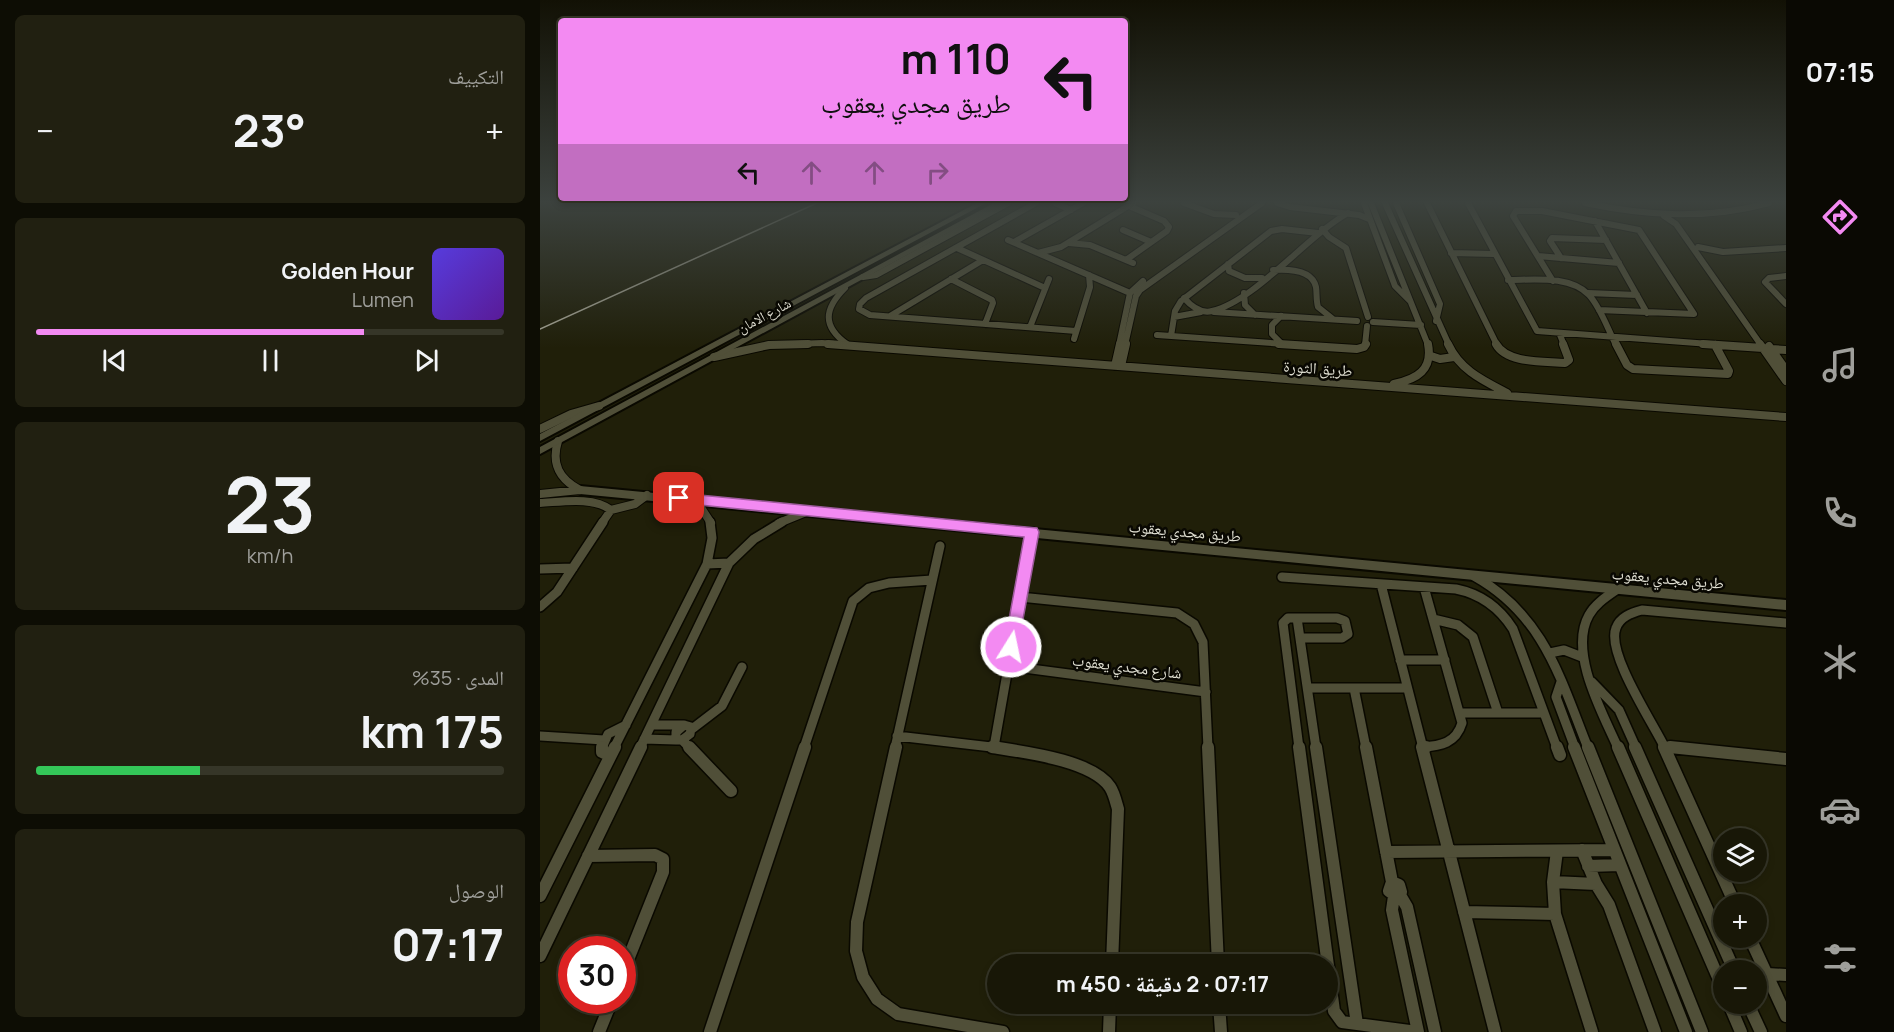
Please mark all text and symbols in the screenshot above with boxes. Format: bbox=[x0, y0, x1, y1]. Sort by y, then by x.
text: 110 m bbox=[900, 29, 1011, 87]
icon: left bbox=[1032, 42, 1110, 120]
text: 07:15 bbox=[1805, 53, 1875, 90]
text: التكييف bbox=[448, 63, 504, 90]
text: طريق مجدي يعقوب bbox=[821, 84, 1011, 121]
text: 23° bbox=[233, 99, 306, 161]
text: − bbox=[36, 108, 54, 153]
text: + bbox=[485, 108, 504, 153]
icon: left bbox=[732, 156, 765, 189]
icon: ahead bbox=[795, 156, 828, 189]
icon: ahead bbox=[858, 156, 891, 189]
icon: right bbox=[921, 156, 954, 189]
icon: directions bbox=[1819, 196, 1861, 238]
text: Golden Hour bbox=[281, 256, 414, 286]
text: Lumen bbox=[352, 286, 414, 313]
street label: شارع الامان bbox=[734, 293, 795, 338]
icon: previous bbox=[98, 344, 131, 377]
icon: pause bbox=[254, 344, 287, 377]
icon: next bbox=[410, 344, 443, 377]
icon: music bbox=[1819, 344, 1861, 386]
street label: طريق الثورة bbox=[1283, 355, 1353, 381]
text: 23 bbox=[224, 450, 316, 556]
pin bbox=[653, 472, 704, 523]
icon: arrive bbox=[662, 481, 695, 514]
icon: phone bbox=[1819, 492, 1861, 534]
street label: طريق مجدي يعقوب bbox=[1128, 515, 1242, 549]
text: km/h bbox=[247, 542, 293, 569]
street label: طريق مجدي يعقوب bbox=[1611, 562, 1725, 596]
position arrow bbox=[979, 615, 1043, 679]
icon: climate bbox=[1819, 641, 1861, 683]
street label: شارع مجدي يعقوب bbox=[1071, 648, 1183, 686]
text: المدى · 35% bbox=[412, 664, 504, 691]
text: 175 km bbox=[360, 700, 504, 762]
icon: car bbox=[1819, 789, 1861, 831]
map controls bbox=[1713, 828, 1767, 1014]
button: layers bbox=[1713, 828, 1767, 882]
text: الوصول bbox=[449, 877, 504, 904]
button: + bbox=[1713, 894, 1767, 948]
text: 07:17 bbox=[391, 913, 504, 975]
speed limit sign: 30 bbox=[558, 936, 636, 1014]
icon: filters bbox=[1819, 937, 1861, 979]
button: − bbox=[1713, 960, 1767, 1014]
text: 07:17 · 2 دقيقة · 450 m bbox=[1056, 969, 1269, 999]

